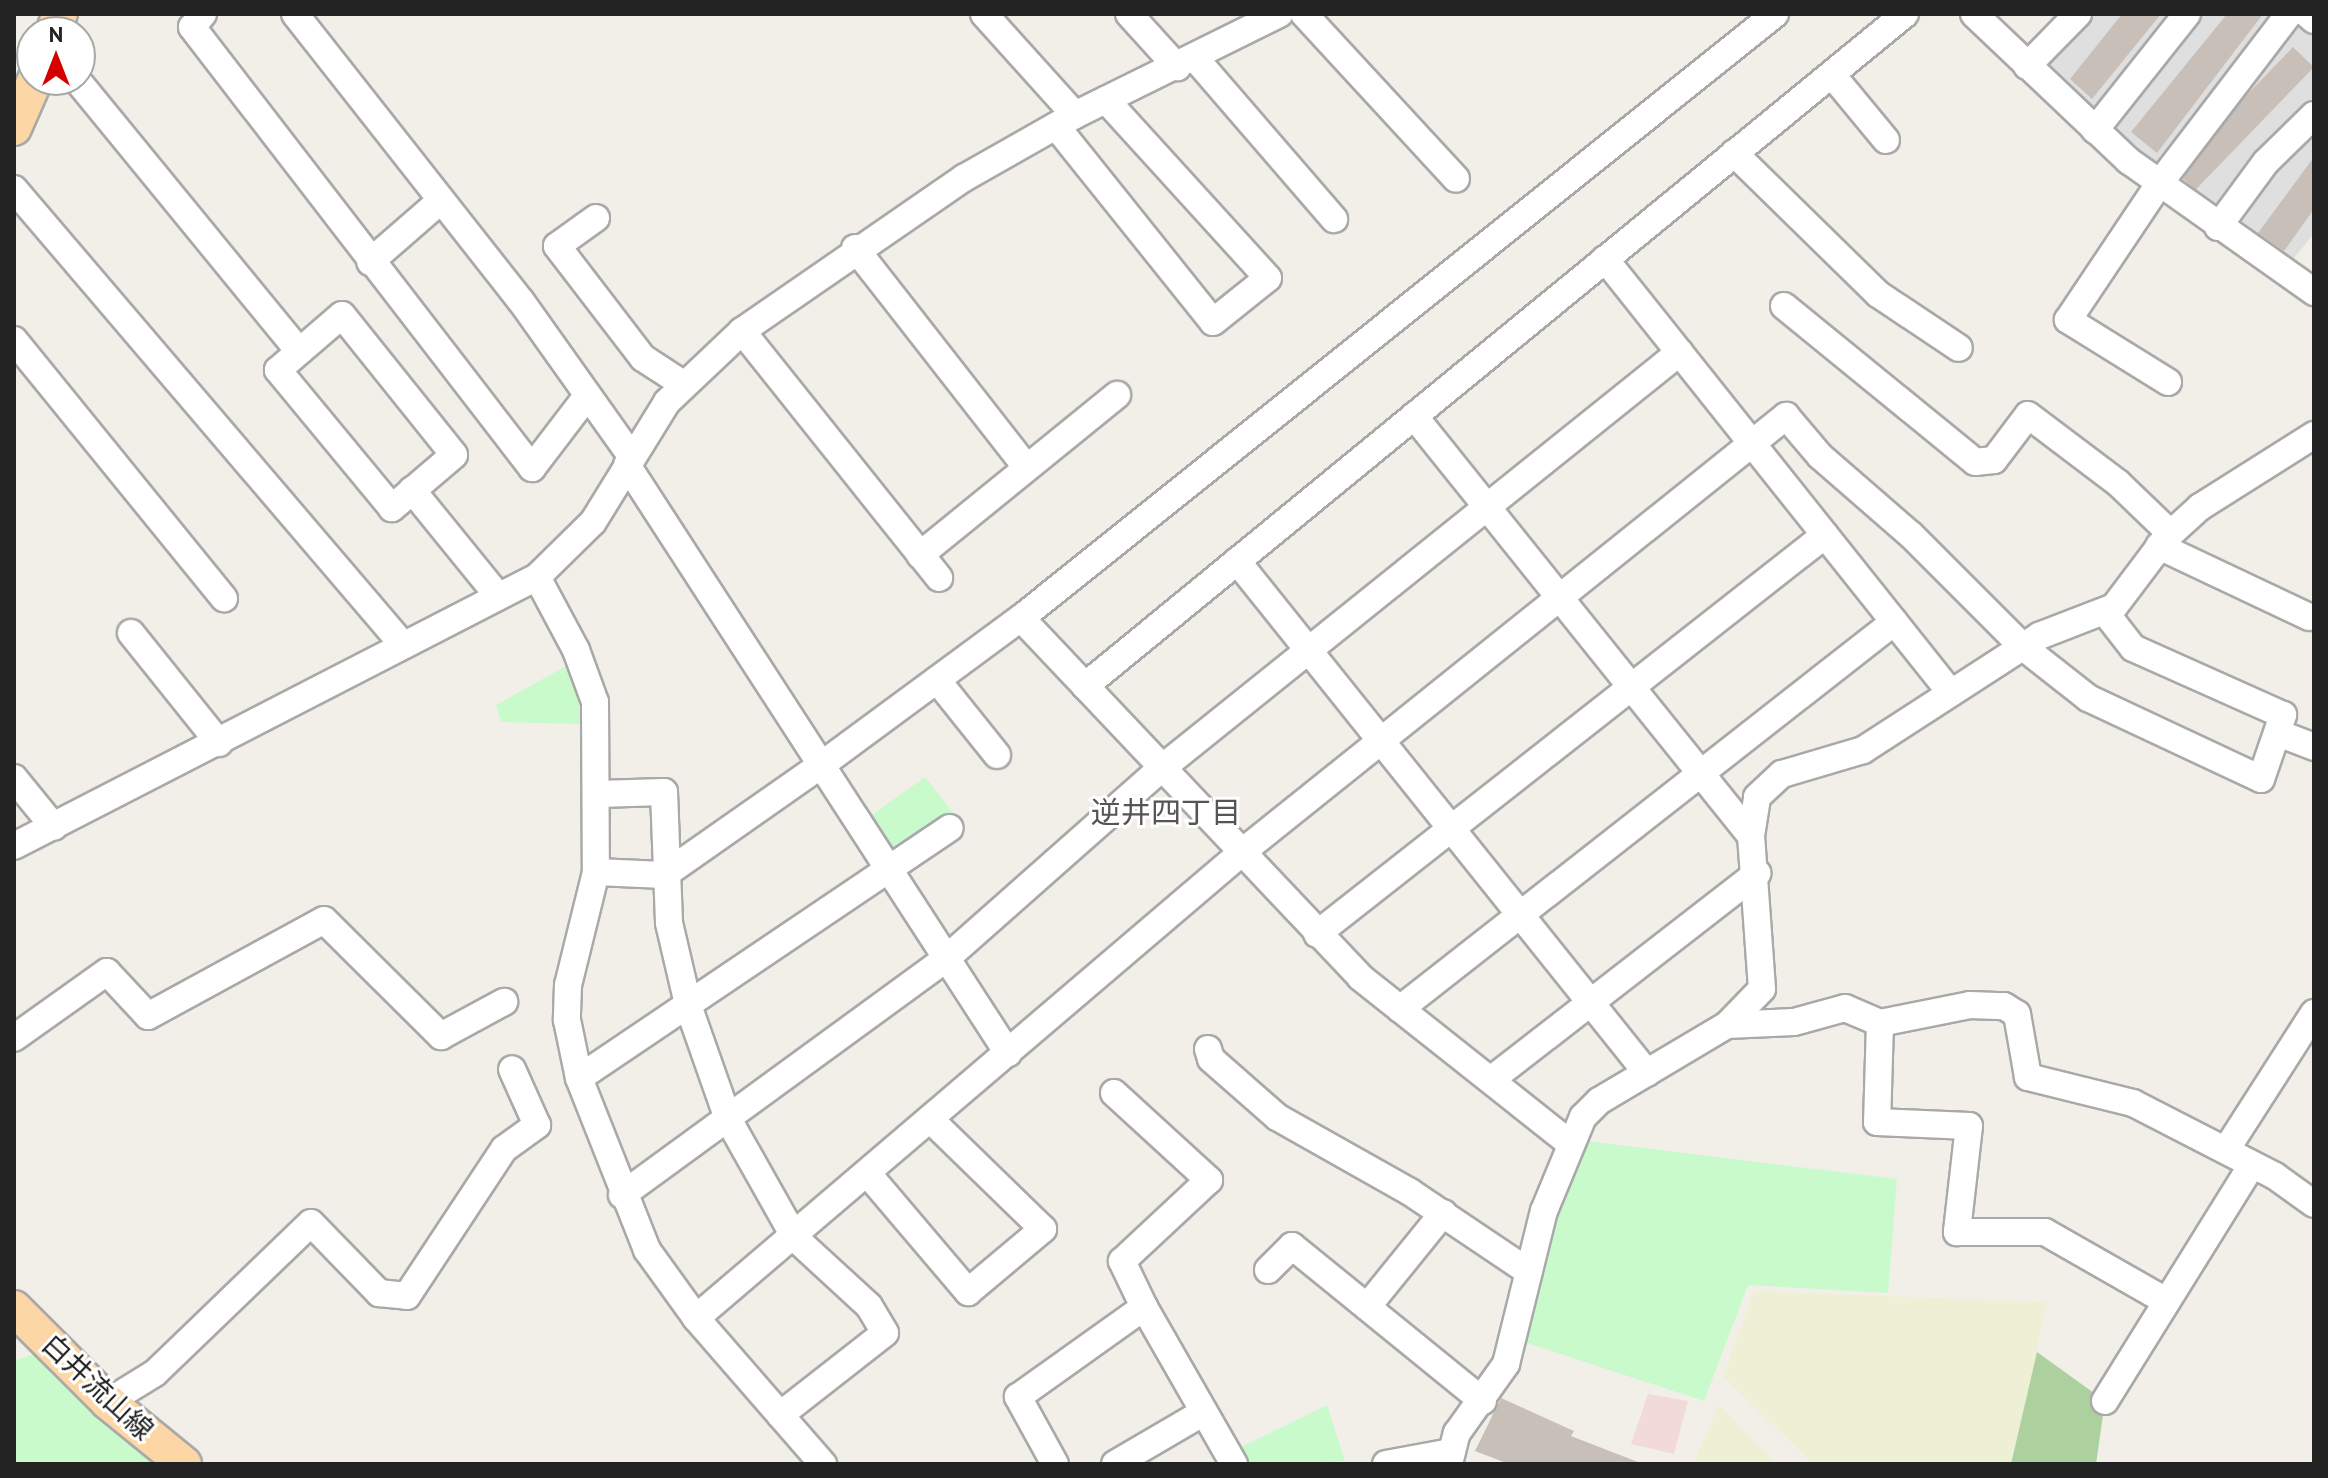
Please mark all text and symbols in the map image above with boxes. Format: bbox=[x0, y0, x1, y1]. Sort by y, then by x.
north arrow bbox=[16, 16, 96, 96]
text: N bbox=[49, 20, 63, 48]
district label: 逆井四丁目 bbox=[1091, 794, 1241, 830]
street label: 白井流山線 bbox=[35, 1327, 161, 1447]

